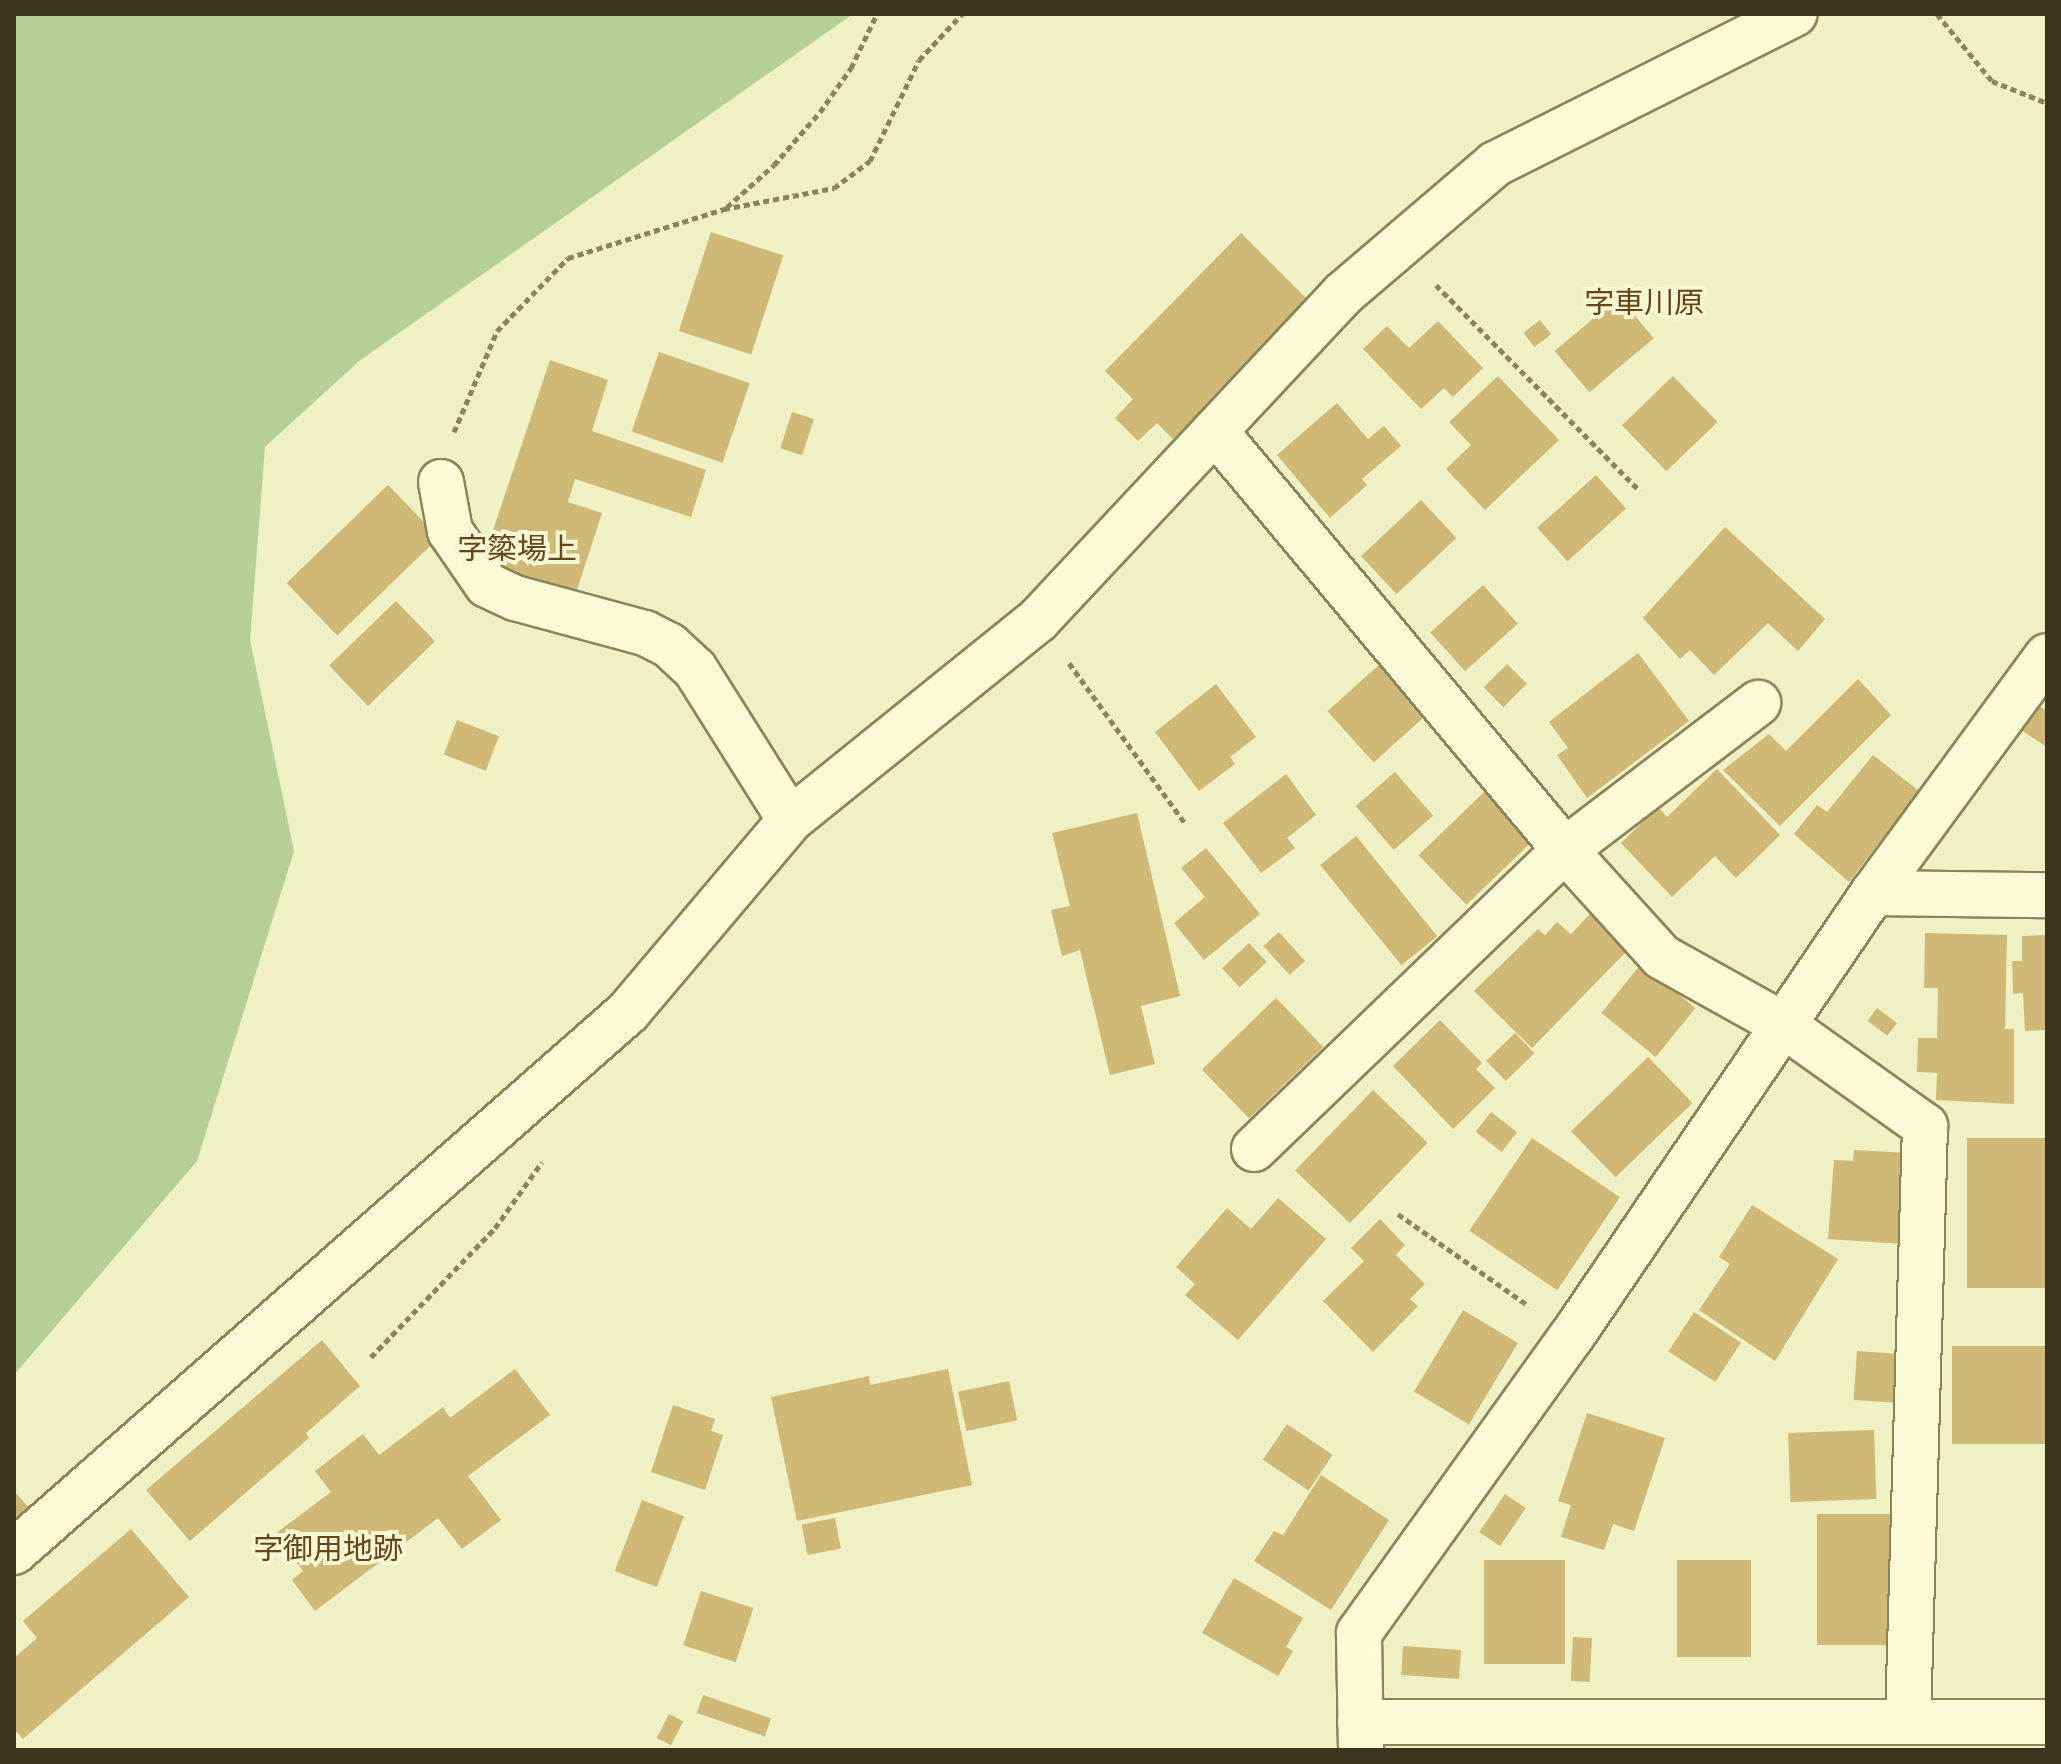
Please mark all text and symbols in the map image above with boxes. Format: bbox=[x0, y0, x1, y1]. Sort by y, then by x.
district label: 字車川原 bbox=[1584, 286, 1704, 322]
district label: 字簗場上 bbox=[457, 532, 577, 568]
district label: 字御用地跡 bbox=[253, 1532, 403, 1568]

